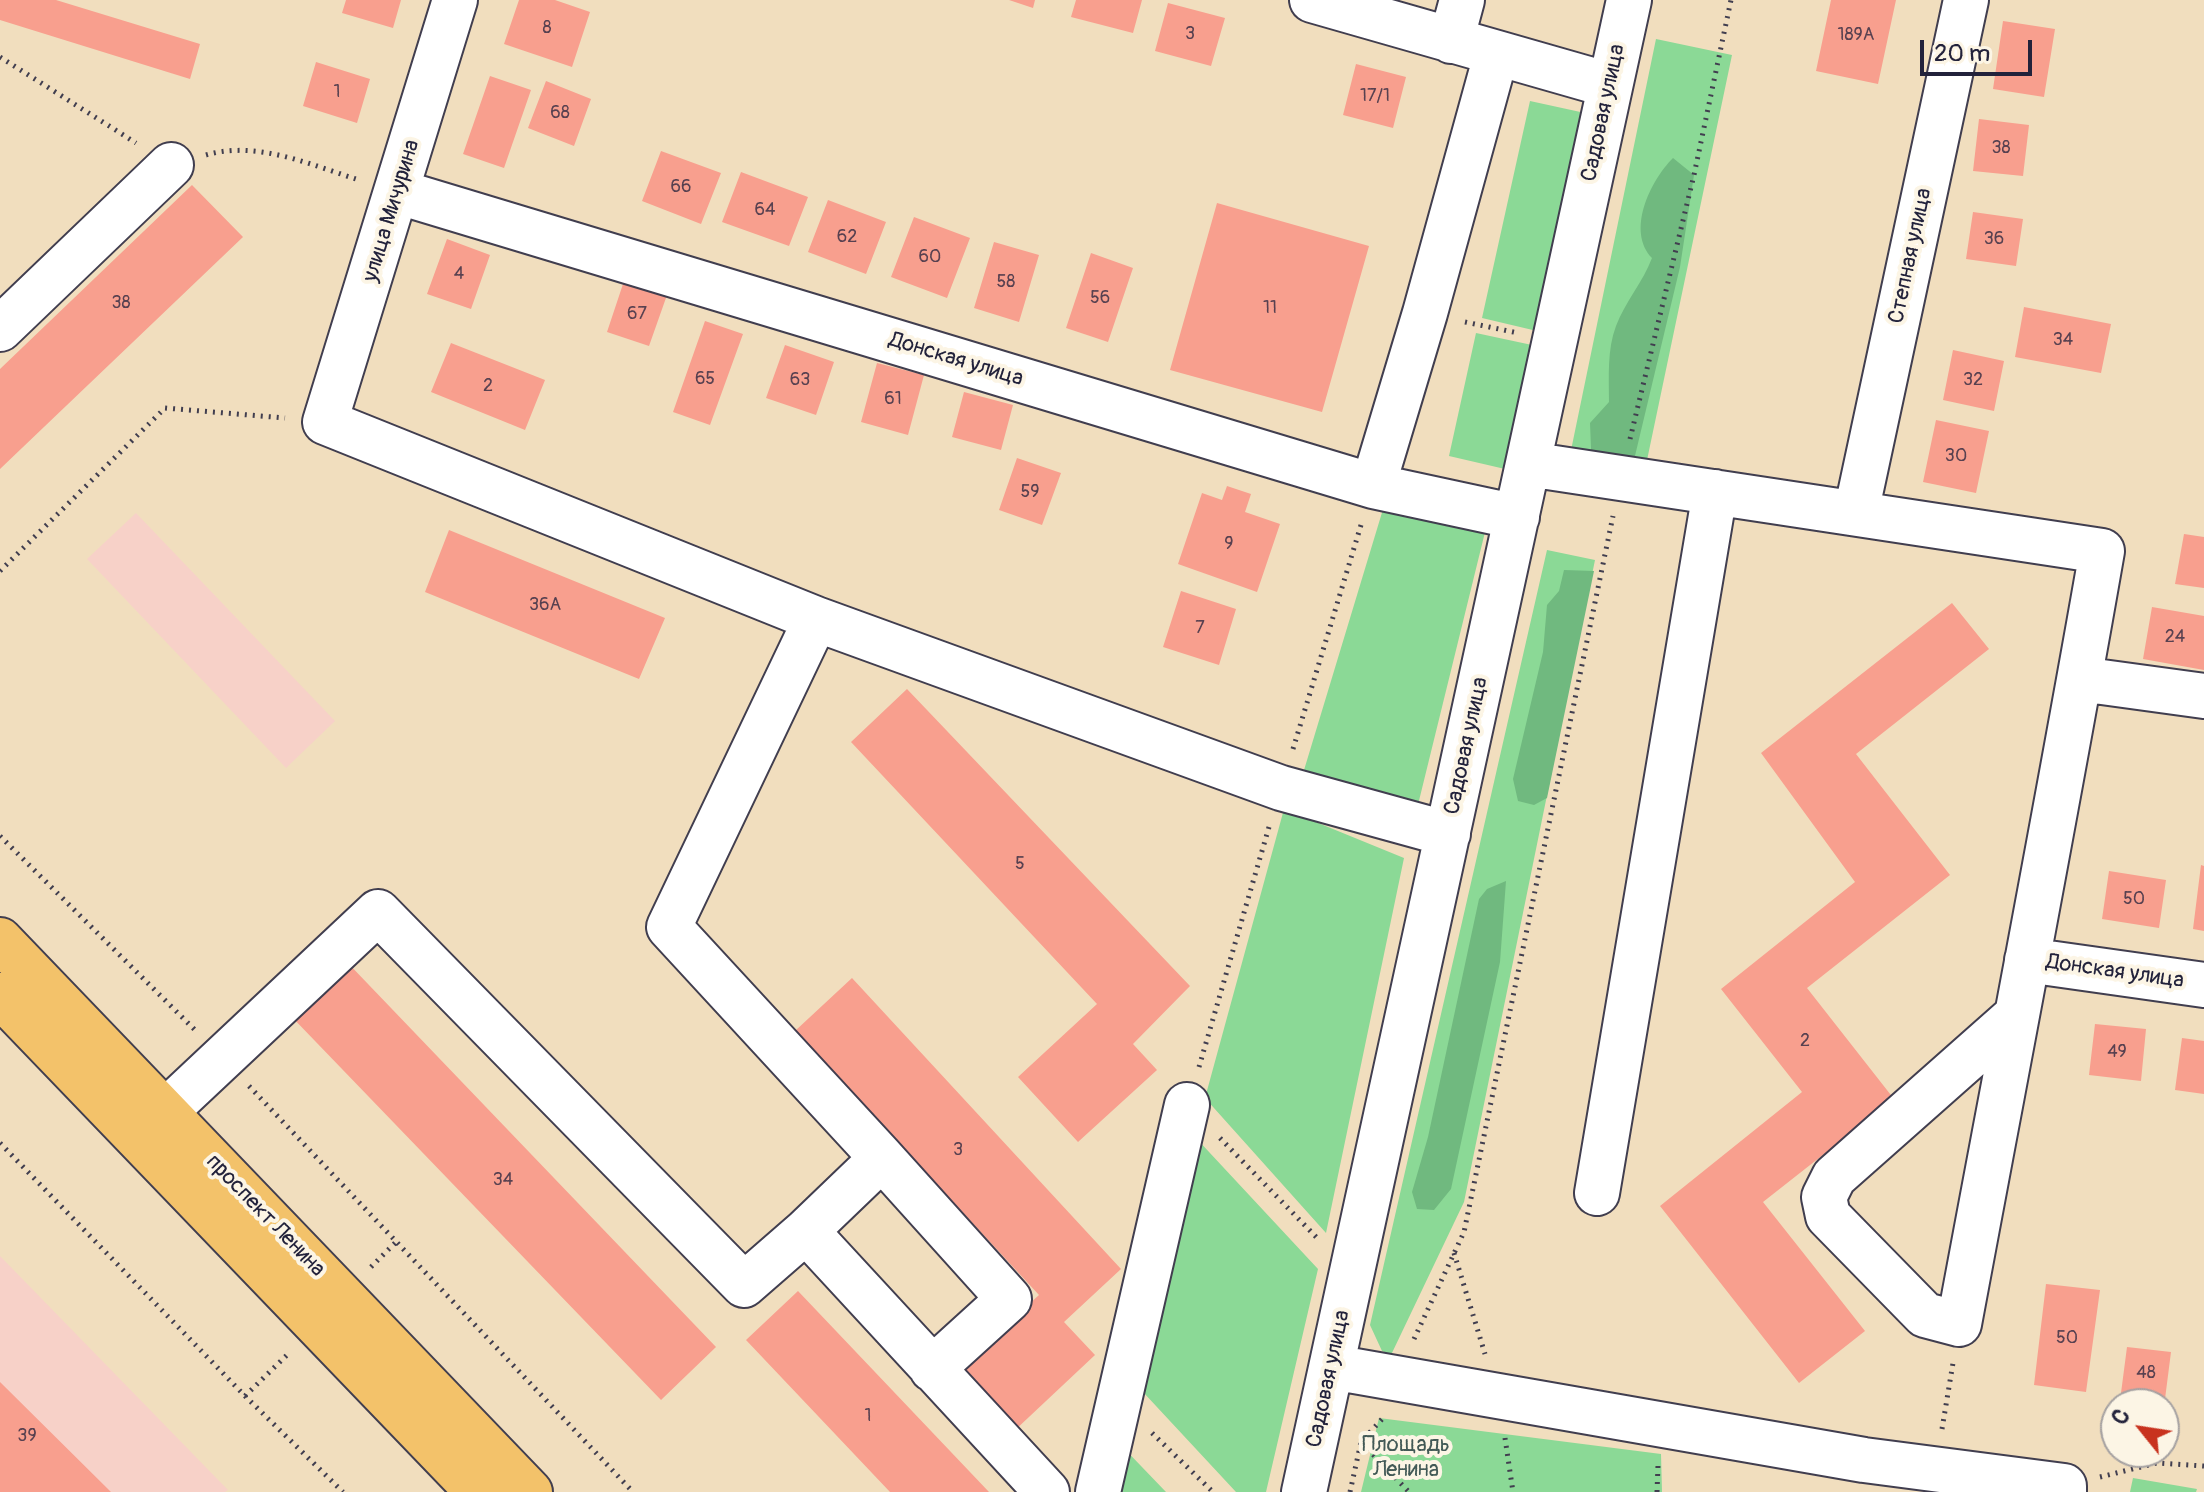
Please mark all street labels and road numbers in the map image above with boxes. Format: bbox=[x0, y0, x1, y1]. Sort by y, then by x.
street label: Садовая улица bbox=[1577, 42, 1631, 184]
street label: улица Мичурина bbox=[358, 137, 426, 285]
street label: Степная улица bbox=[1884, 186, 1938, 326]
street label: Донская улица bbox=[886, 327, 1026, 393]
street label: Садовая улица bbox=[1440, 675, 1494, 817]
street label: Донская улица bbox=[2045, 949, 2185, 995]
street label: проспект Ленина bbox=[200, 1149, 330, 1283]
street label: Садовая улица bbox=[1302, 1308, 1356, 1450]

